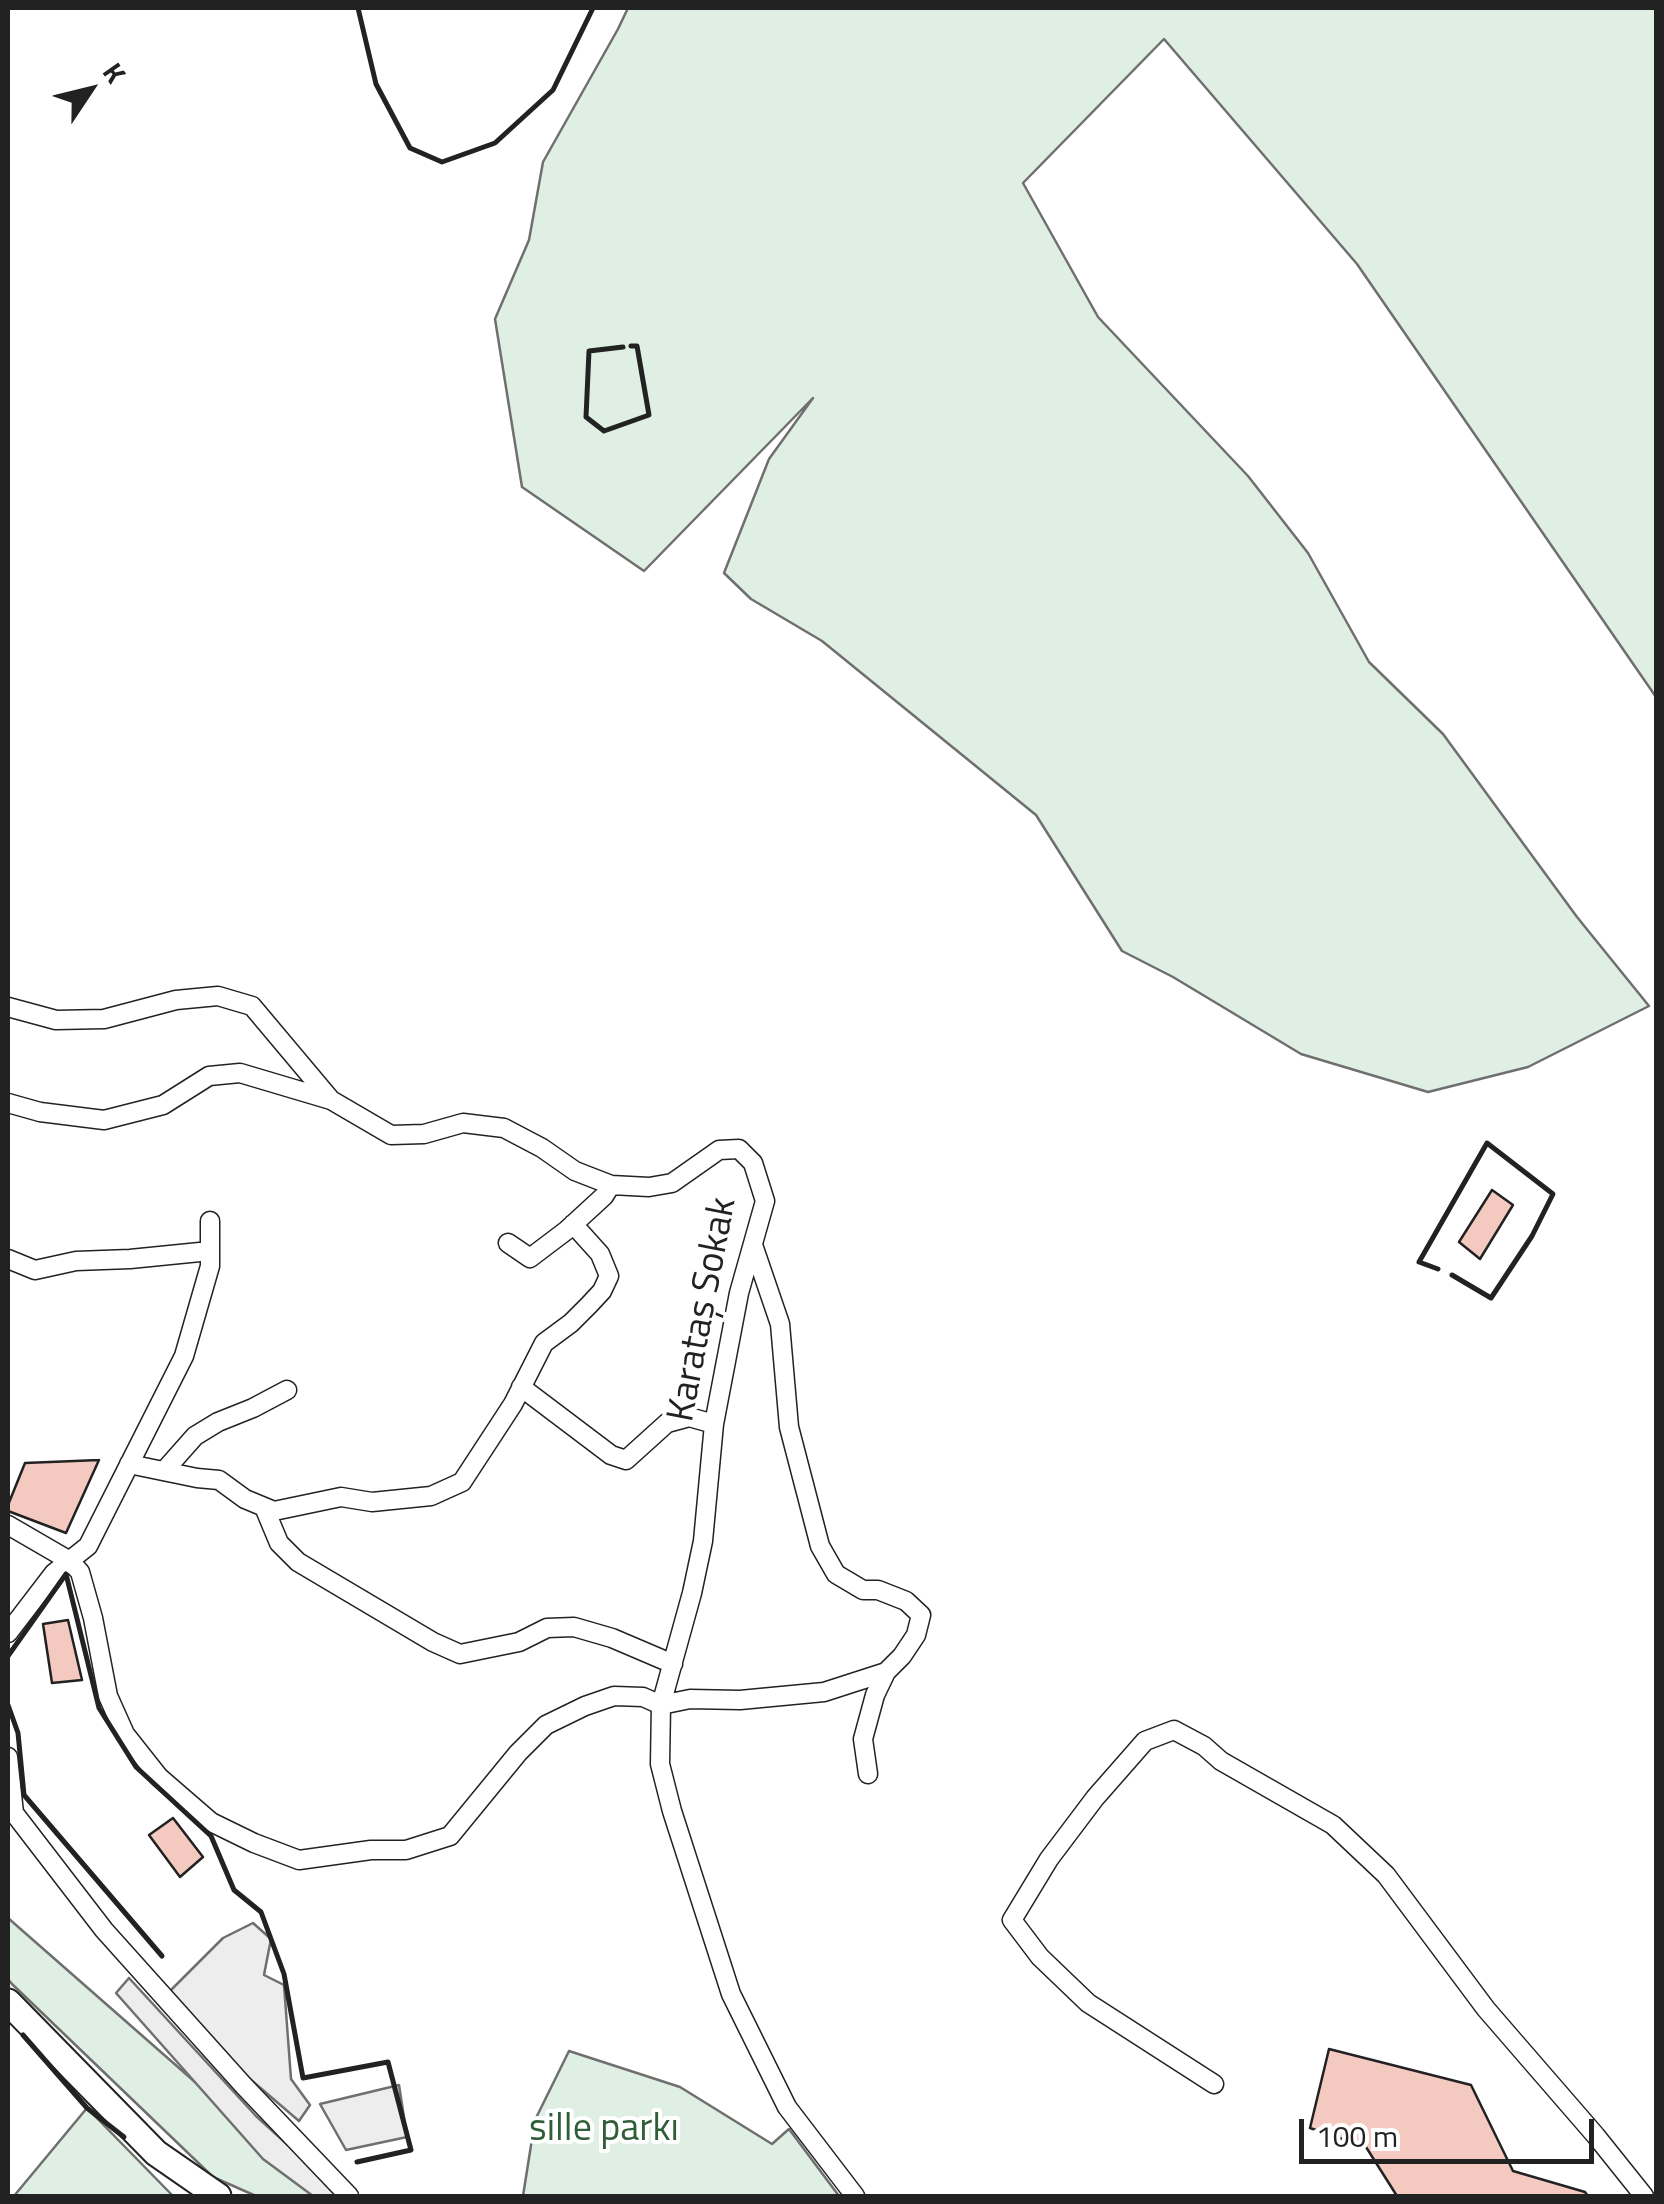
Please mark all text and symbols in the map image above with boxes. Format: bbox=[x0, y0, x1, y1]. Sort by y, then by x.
north arrow bbox=[40, 40, 140, 140]
text: K bbox=[93, 53, 137, 92]
street label: Karataş Sokak bbox=[660, 1194, 748, 1426]
scale bar bbox=[1304, 2099, 1599, 2161]
park label: sille parkı bbox=[529, 2108, 679, 2154]
text: 100 m bbox=[1316, 2113, 1398, 2159]

